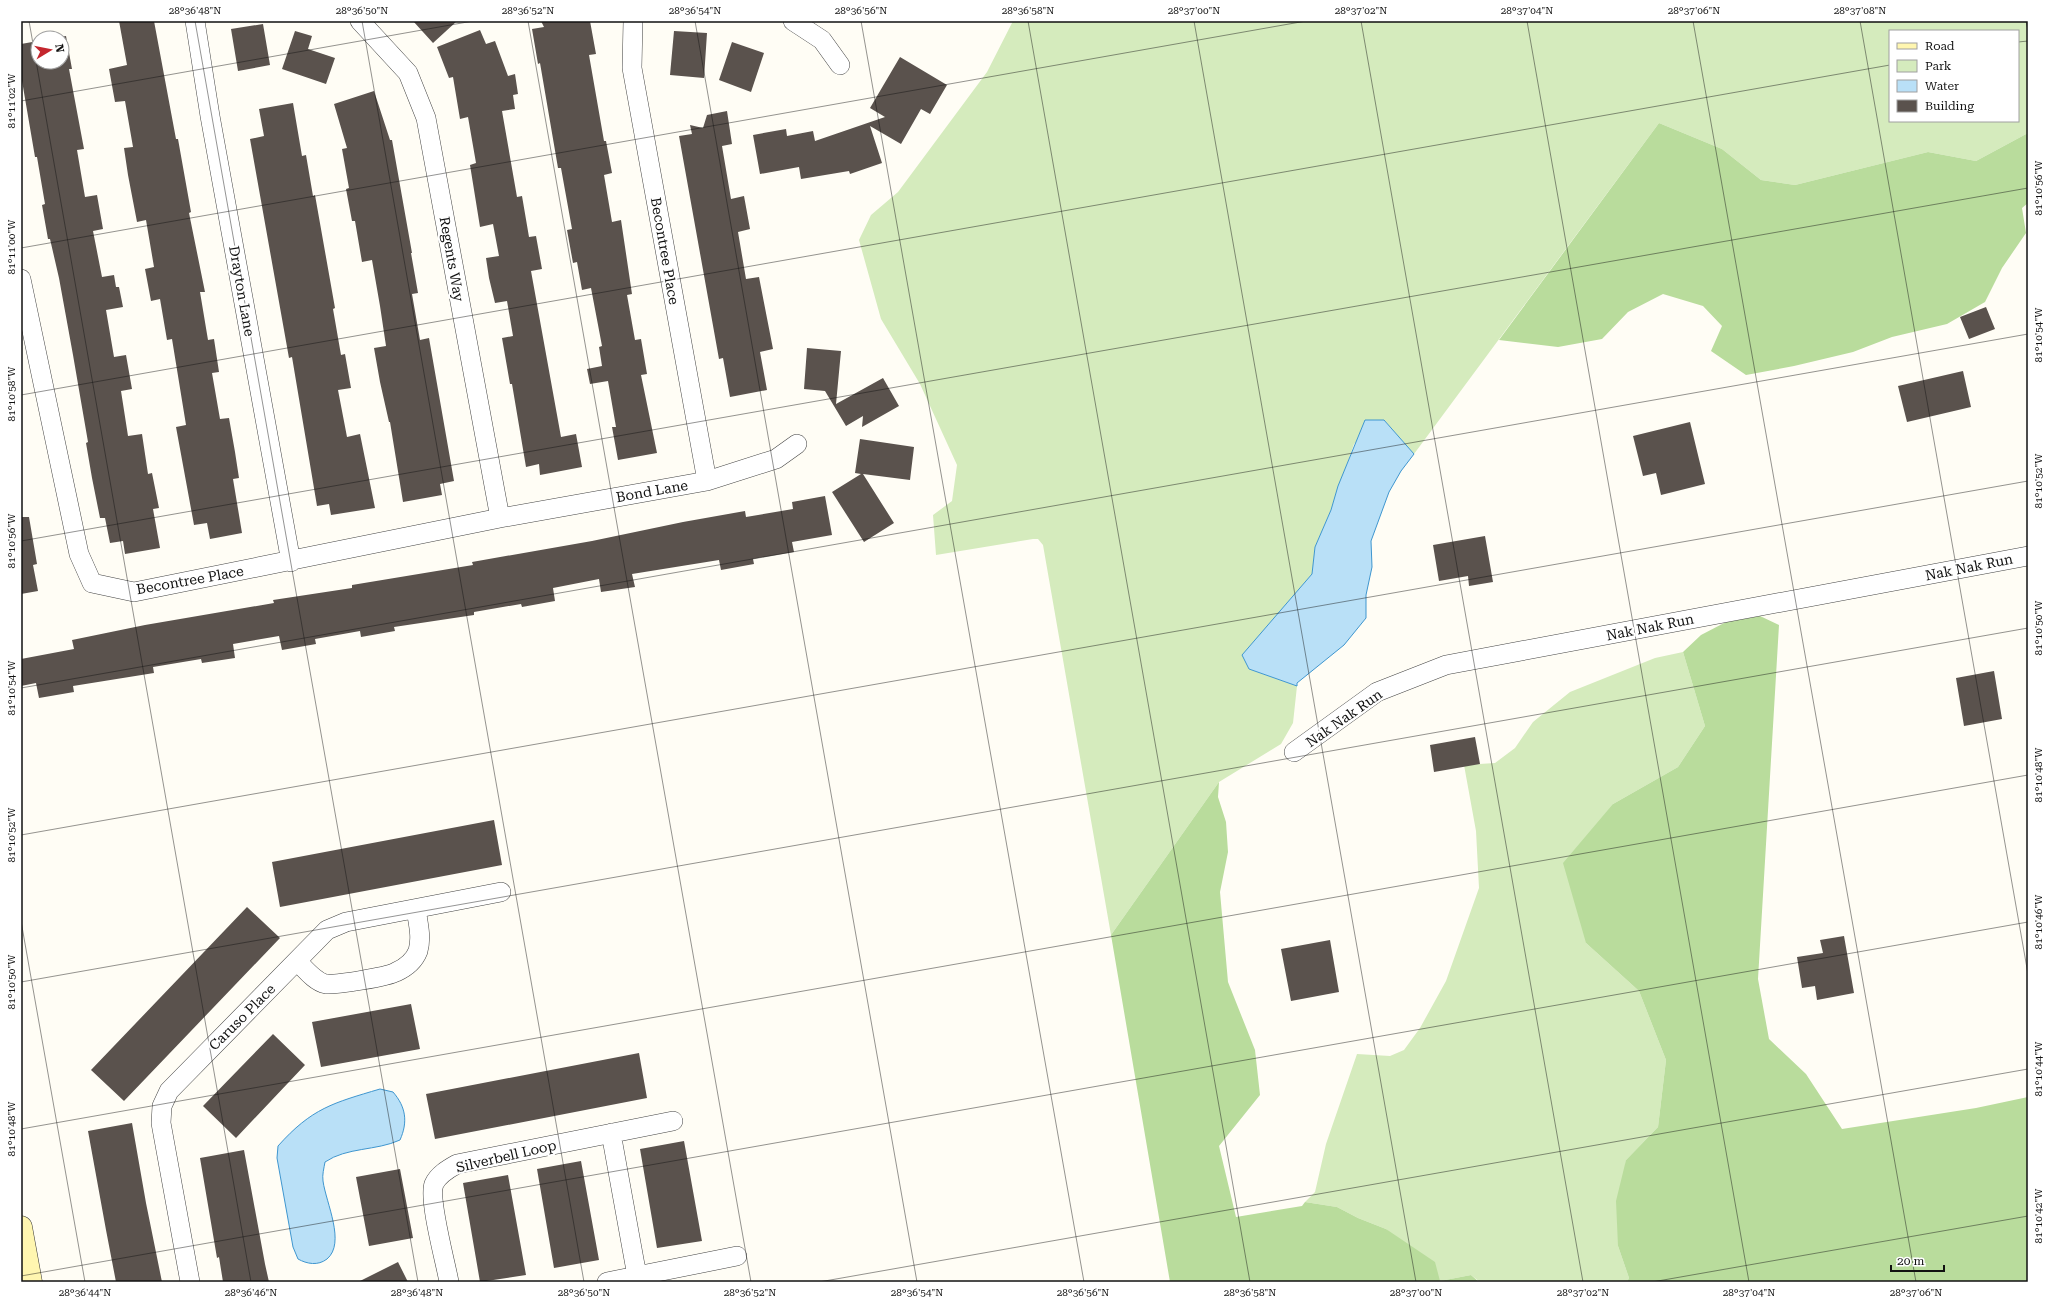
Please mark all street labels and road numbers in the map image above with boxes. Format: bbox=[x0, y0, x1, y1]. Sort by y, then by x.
street label: Becontree Place bbox=[648, 196, 682, 306]
street label: Regents Way bbox=[437, 215, 467, 303]
street label: Drayton Lane bbox=[226, 244, 258, 338]
street label: Bond Lane bbox=[615, 477, 689, 505]
street label: Nak Nak Run bbox=[1924, 551, 2014, 583]
street label: Becontree Place bbox=[135, 563, 245, 597]
street label: Nak Nak Run bbox=[1605, 611, 1695, 643]
street label: Nak Nak Run bbox=[1303, 686, 1385, 750]
street label: Caruso Place bbox=[206, 980, 279, 1053]
street label: Silverbell Loop bbox=[454, 1137, 558, 1175]

